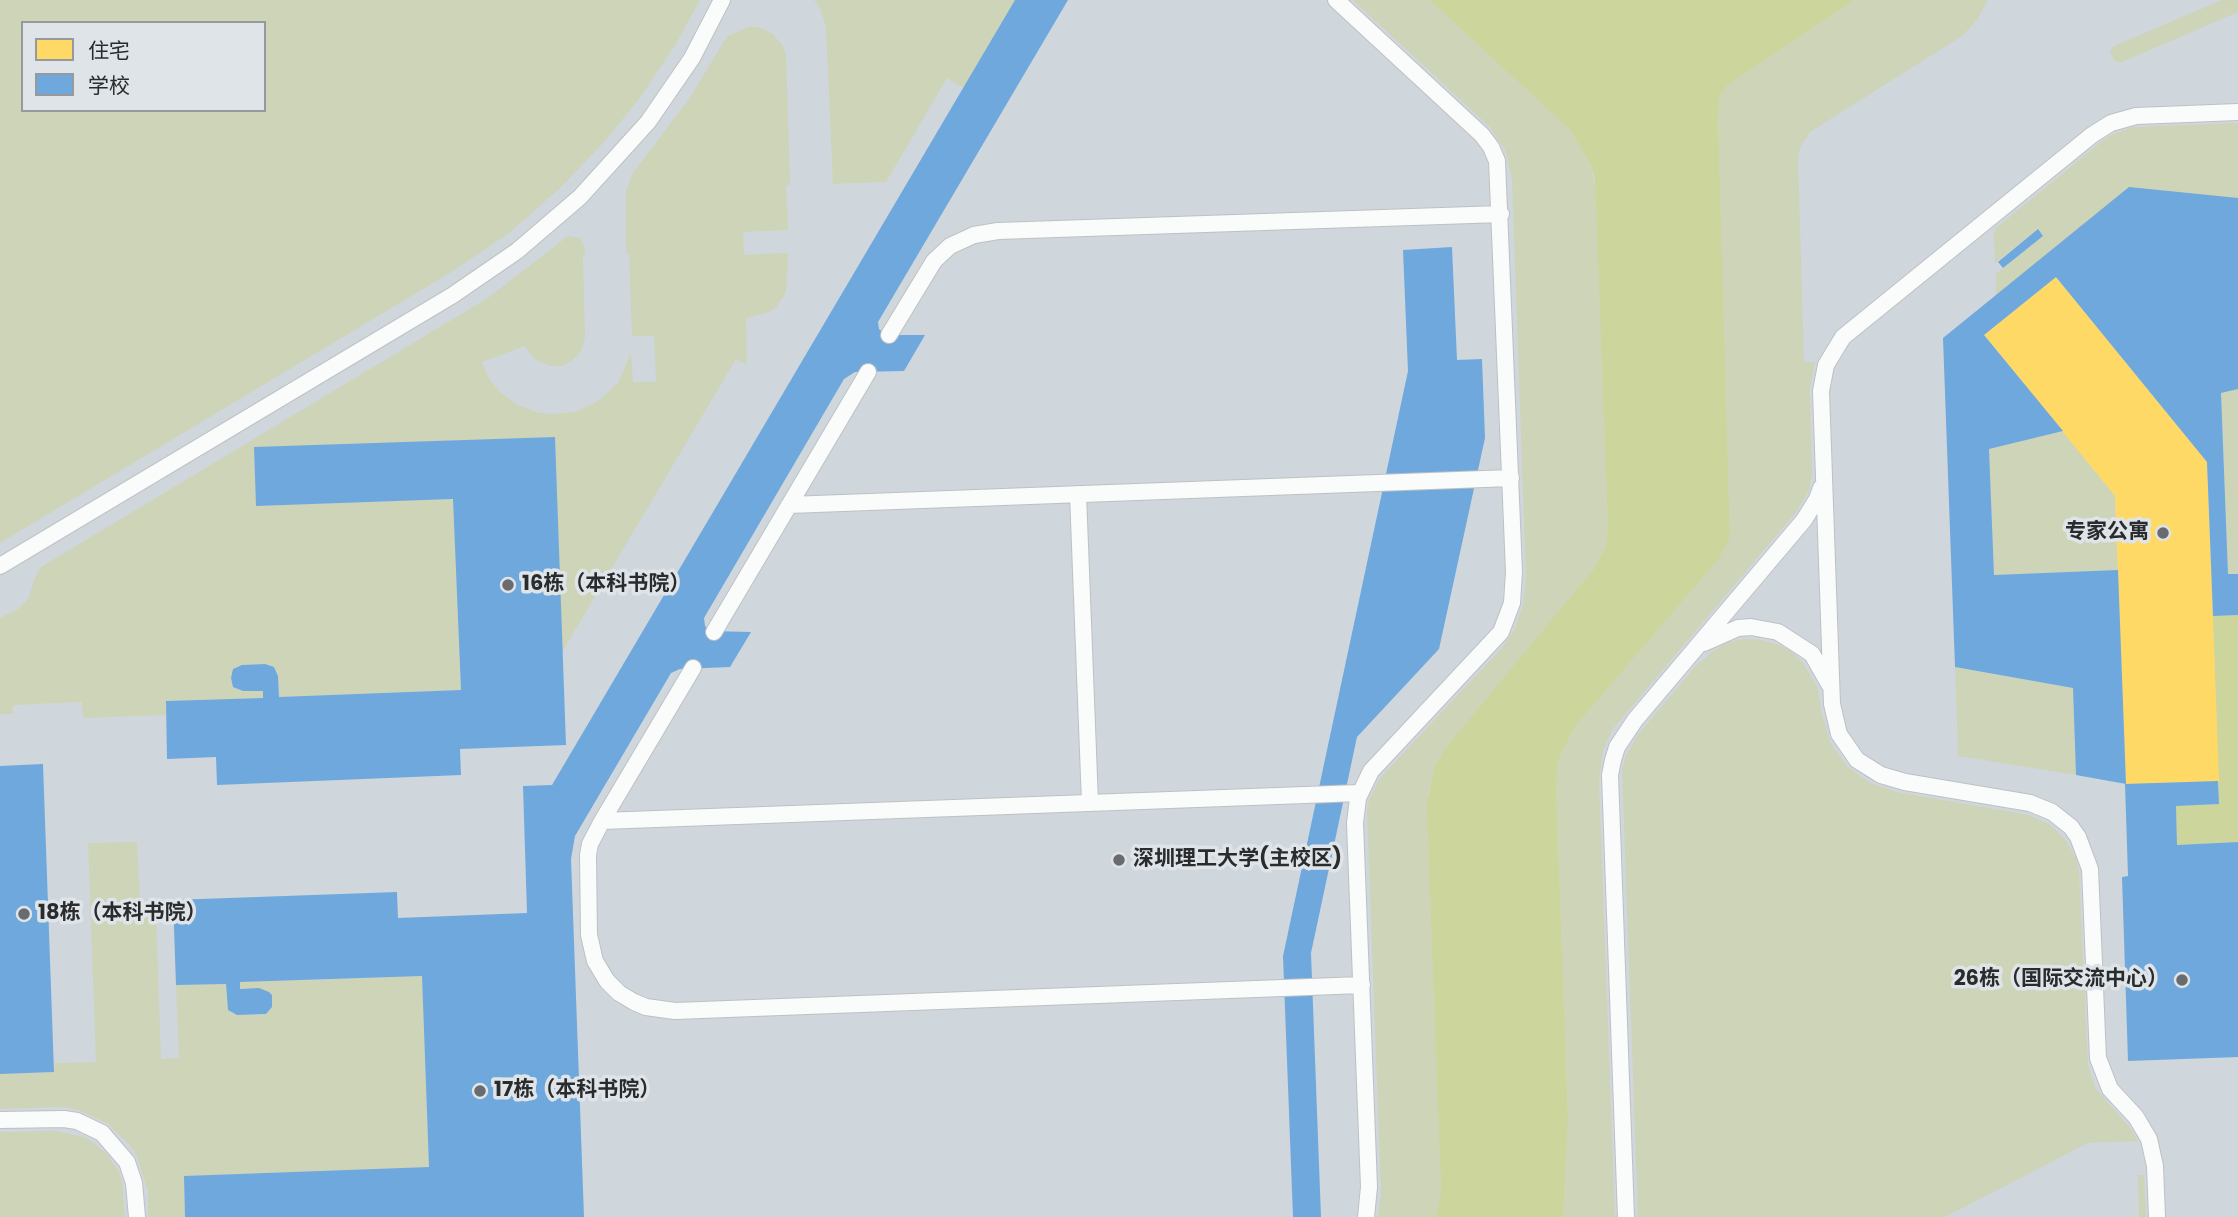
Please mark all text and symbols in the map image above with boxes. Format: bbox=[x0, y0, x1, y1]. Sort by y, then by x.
legend bbox=[21, 21, 266, 112]
text: 住宅 bbox=[88, 36, 130, 65]
text: 学校 bbox=[88, 71, 130, 100]
place label: 专家公寓 bbox=[2065, 520, 2149, 546]
marker: 专家公寓 bbox=[2155, 525, 2171, 541]
place label: 16栋（本科书院） bbox=[522, 572, 690, 598]
marker: 16栋（本科书院） bbox=[500, 577, 516, 593]
place label: 深圳理工大学(主校区) bbox=[1133, 847, 1342, 873]
marker: 深圳理工大学(主校区) bbox=[1111, 852, 1127, 868]
place label: 18栋（本科书院） bbox=[38, 901, 207, 927]
marker: 18栋（本科书院） bbox=[16, 906, 32, 922]
place label: 26栋（国际交流中心） bbox=[1954, 967, 2168, 993]
marker: 26栋（国际交流中心） bbox=[2174, 972, 2190, 988]
place label: 17栋（本科书院） bbox=[494, 1078, 660, 1104]
marker: 17栋（本科书院） bbox=[472, 1083, 488, 1099]

